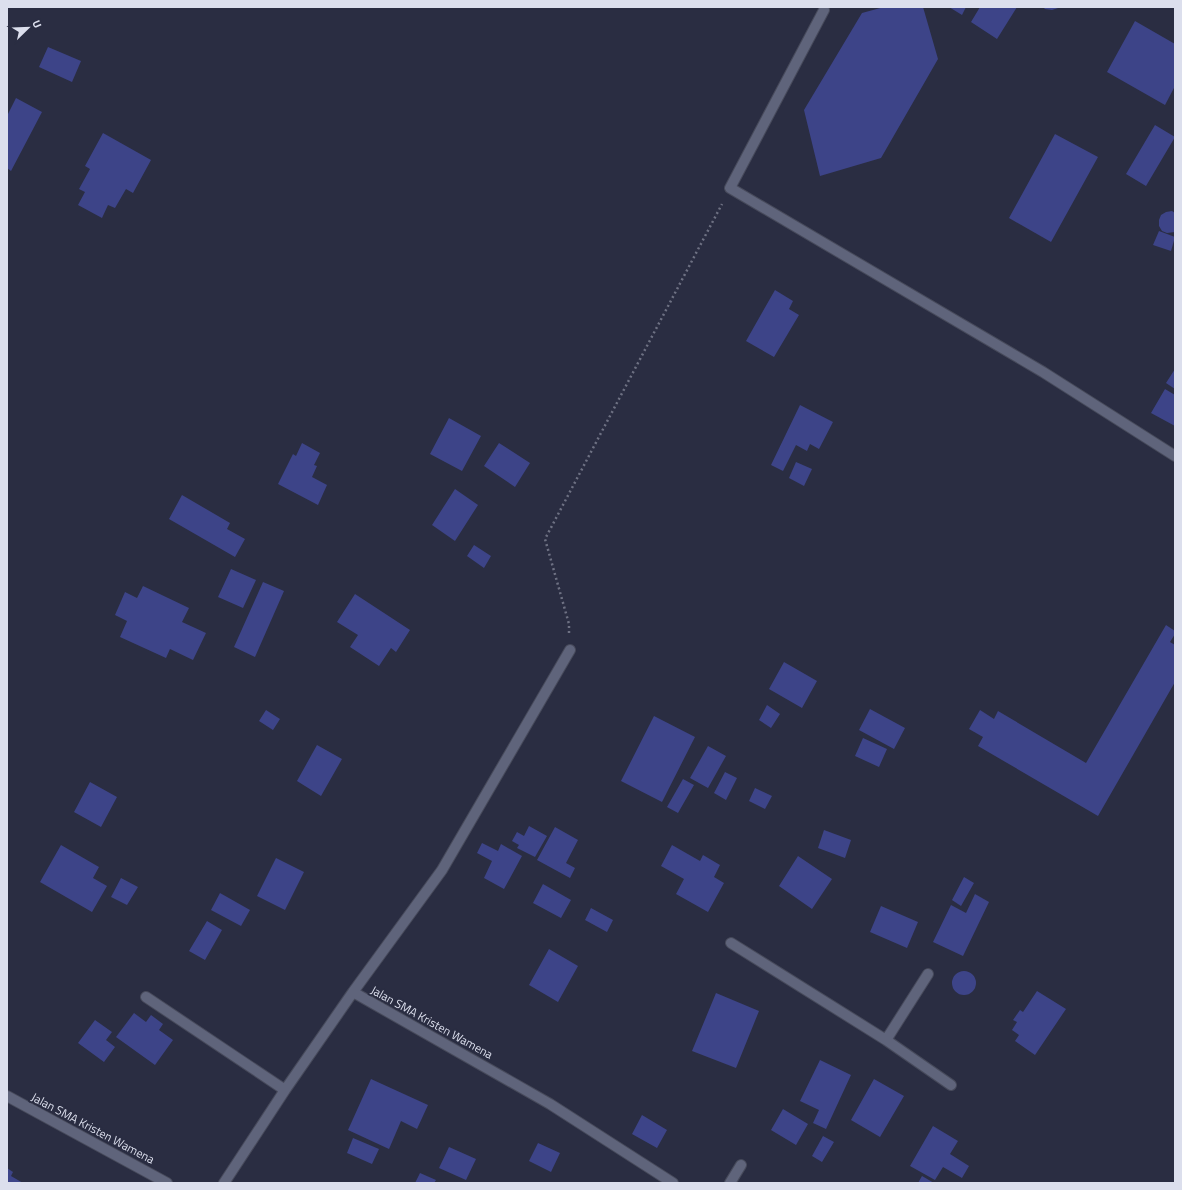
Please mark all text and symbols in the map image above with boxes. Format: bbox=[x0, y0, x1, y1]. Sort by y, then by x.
north arrow bbox=[8, 8, 48, 48]
text: U bbox=[28, 18, 46, 31]
street label: Jalan SMA Kristen Wamena bbox=[367, 980, 497, 1064]
street label: Jalan SMA Kristen Wamena bbox=[28, 1087, 158, 1169]

